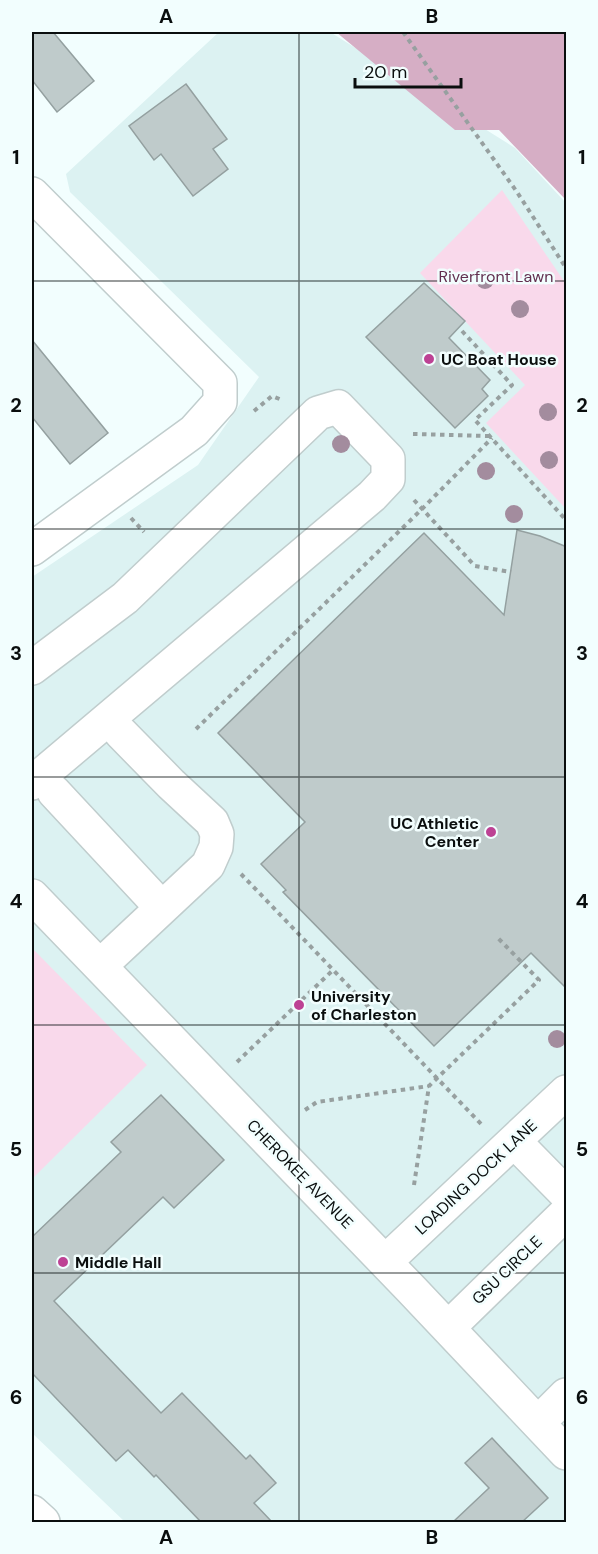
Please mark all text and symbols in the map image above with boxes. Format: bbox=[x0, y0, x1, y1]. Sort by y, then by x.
text: A bbox=[159, 3, 173, 29]
text: B bbox=[426, 3, 438, 29]
scale bar bbox=[355, 51, 462, 89]
text: 20 m bbox=[364, 60, 407, 84]
text: 1 bbox=[12, 144, 20, 170]
text: 1 bbox=[578, 144, 586, 170]
park label: Riverfront Lawn bbox=[438, 266, 554, 287]
place label: UC Boat House bbox=[441, 349, 557, 370]
marker: UC Boat House bbox=[422, 352, 436, 366]
text: 2 bbox=[10, 392, 22, 418]
text: 2 bbox=[576, 392, 588, 418]
text: 3 bbox=[10, 640, 22, 666]
text: 3 bbox=[576, 640, 588, 666]
place label: UC Athletic Center bbox=[390, 813, 479, 852]
marker: UC Athletic Center bbox=[484, 825, 498, 839]
text: 4 bbox=[10, 888, 23, 914]
text: 4 bbox=[576, 888, 589, 914]
place label: University of Charleston bbox=[311, 986, 417, 1025]
marker: University of Charleston bbox=[292, 998, 306, 1012]
street label: CHEROKEE AVENUE bbox=[242, 1115, 358, 1233]
street label: LOADING DOCK LANE bbox=[411, 1115, 541, 1239]
text: 5 bbox=[10, 1136, 22, 1162]
text: 5 bbox=[576, 1136, 588, 1162]
street label: GSU CIRCLE bbox=[467, 1231, 547, 1309]
place label: Middle Hall bbox=[75, 1252, 162, 1273]
marker: Middle Hall bbox=[56, 1255, 70, 1269]
text: 6 bbox=[10, 1384, 22, 1410]
text: 6 bbox=[576, 1384, 588, 1410]
text: A bbox=[159, 1524, 173, 1550]
text: B bbox=[426, 1524, 438, 1550]

